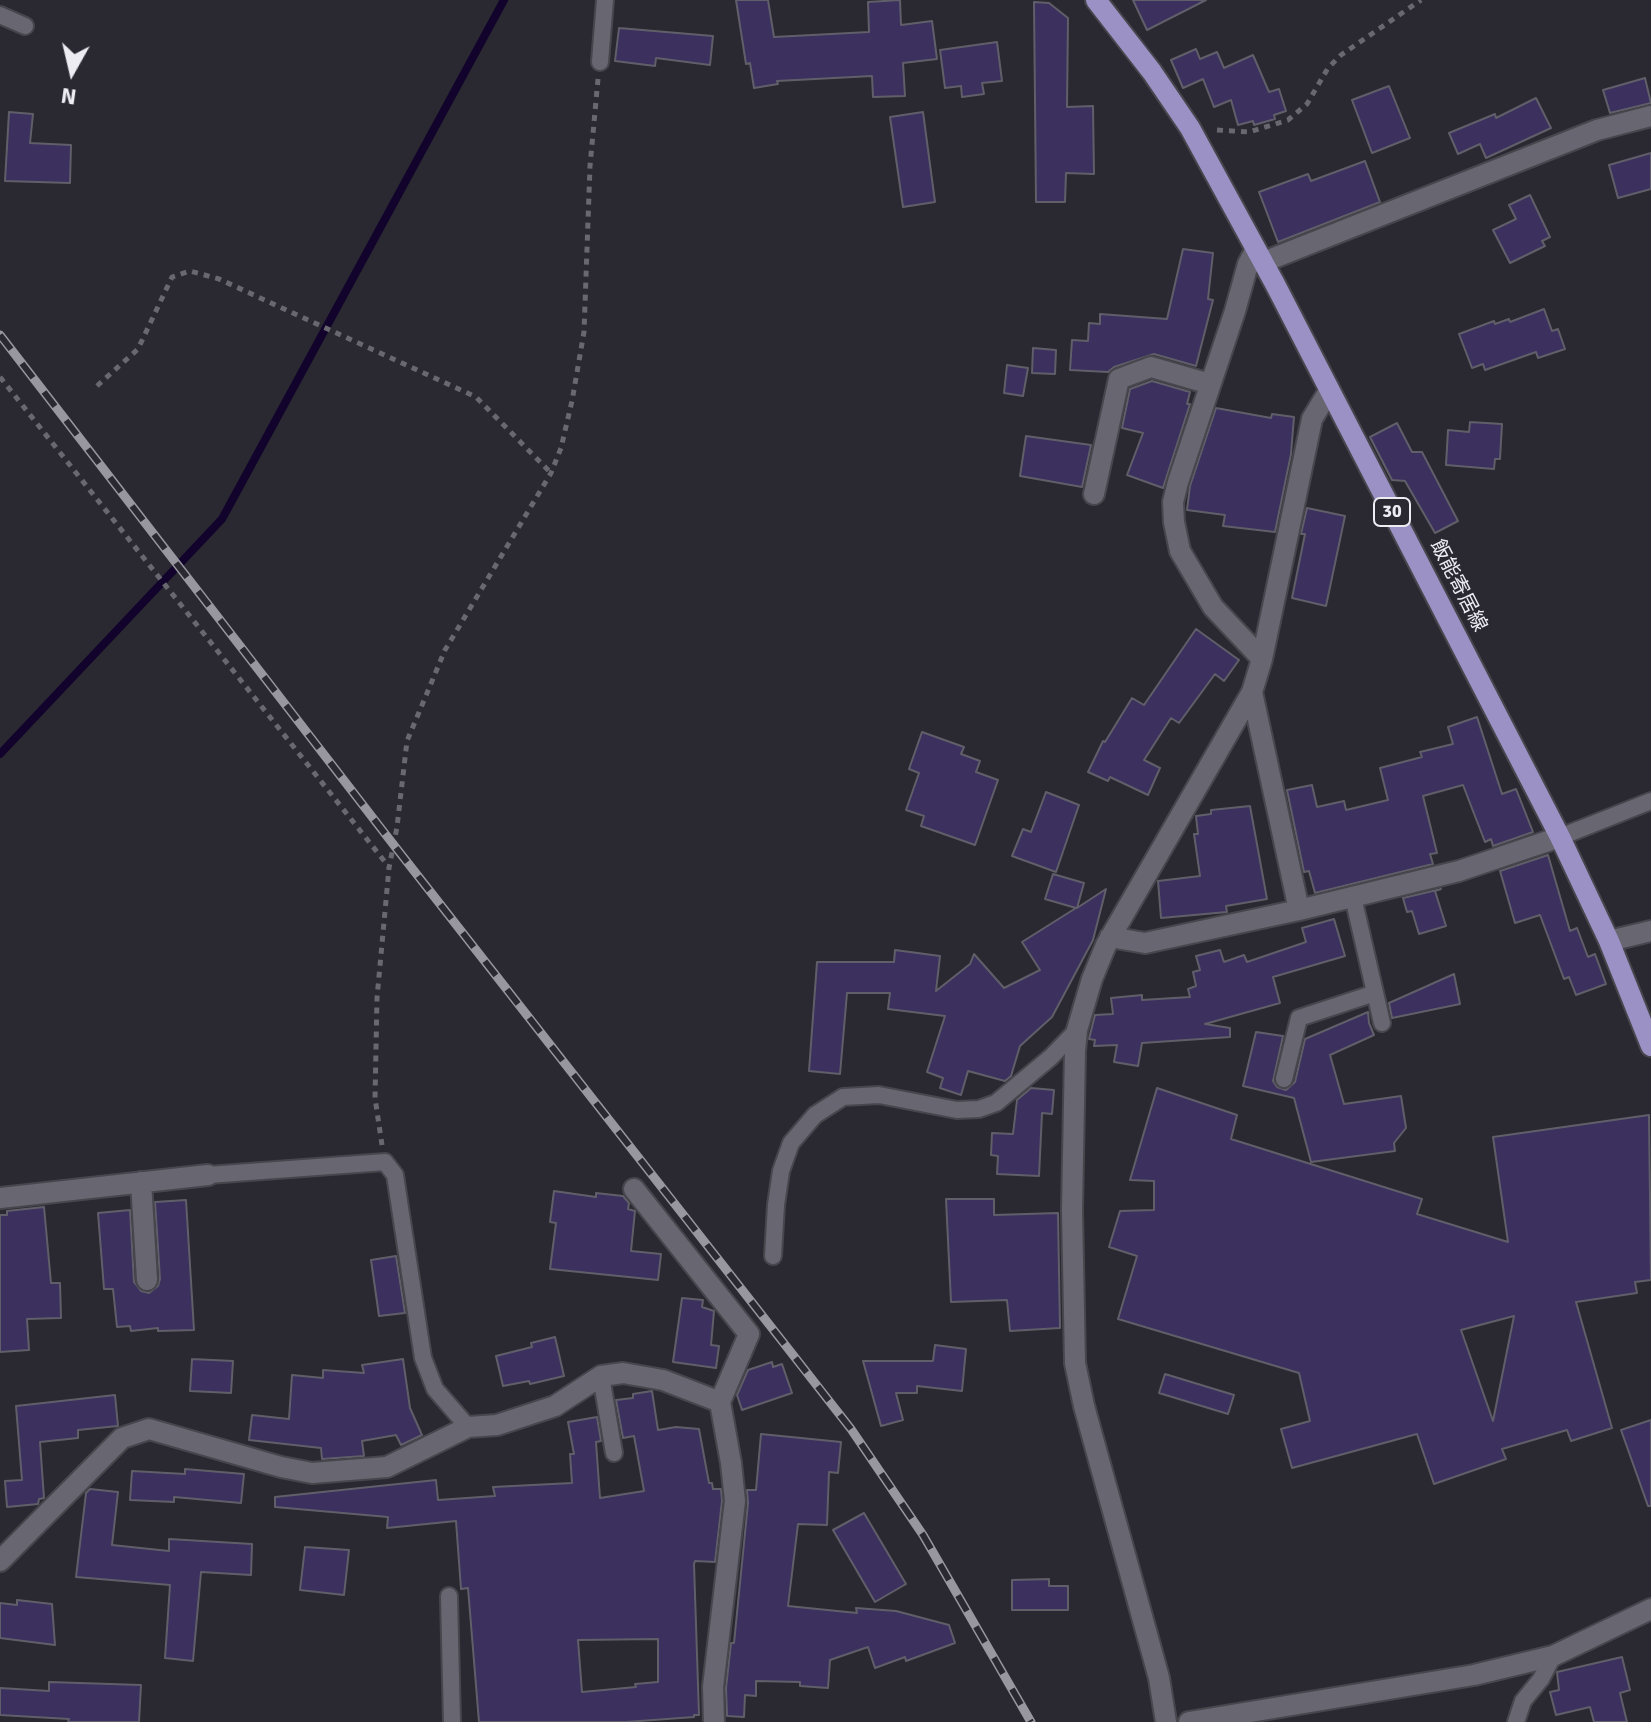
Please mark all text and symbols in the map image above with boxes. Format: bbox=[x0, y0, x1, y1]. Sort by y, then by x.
north arrow bbox=[32, 32, 112, 112]
text: N bbox=[59, 82, 78, 111]
road number: 30 bbox=[1374, 498, 1410, 526]
street label: 飯能寄居線 bbox=[1425, 536, 1491, 636]

